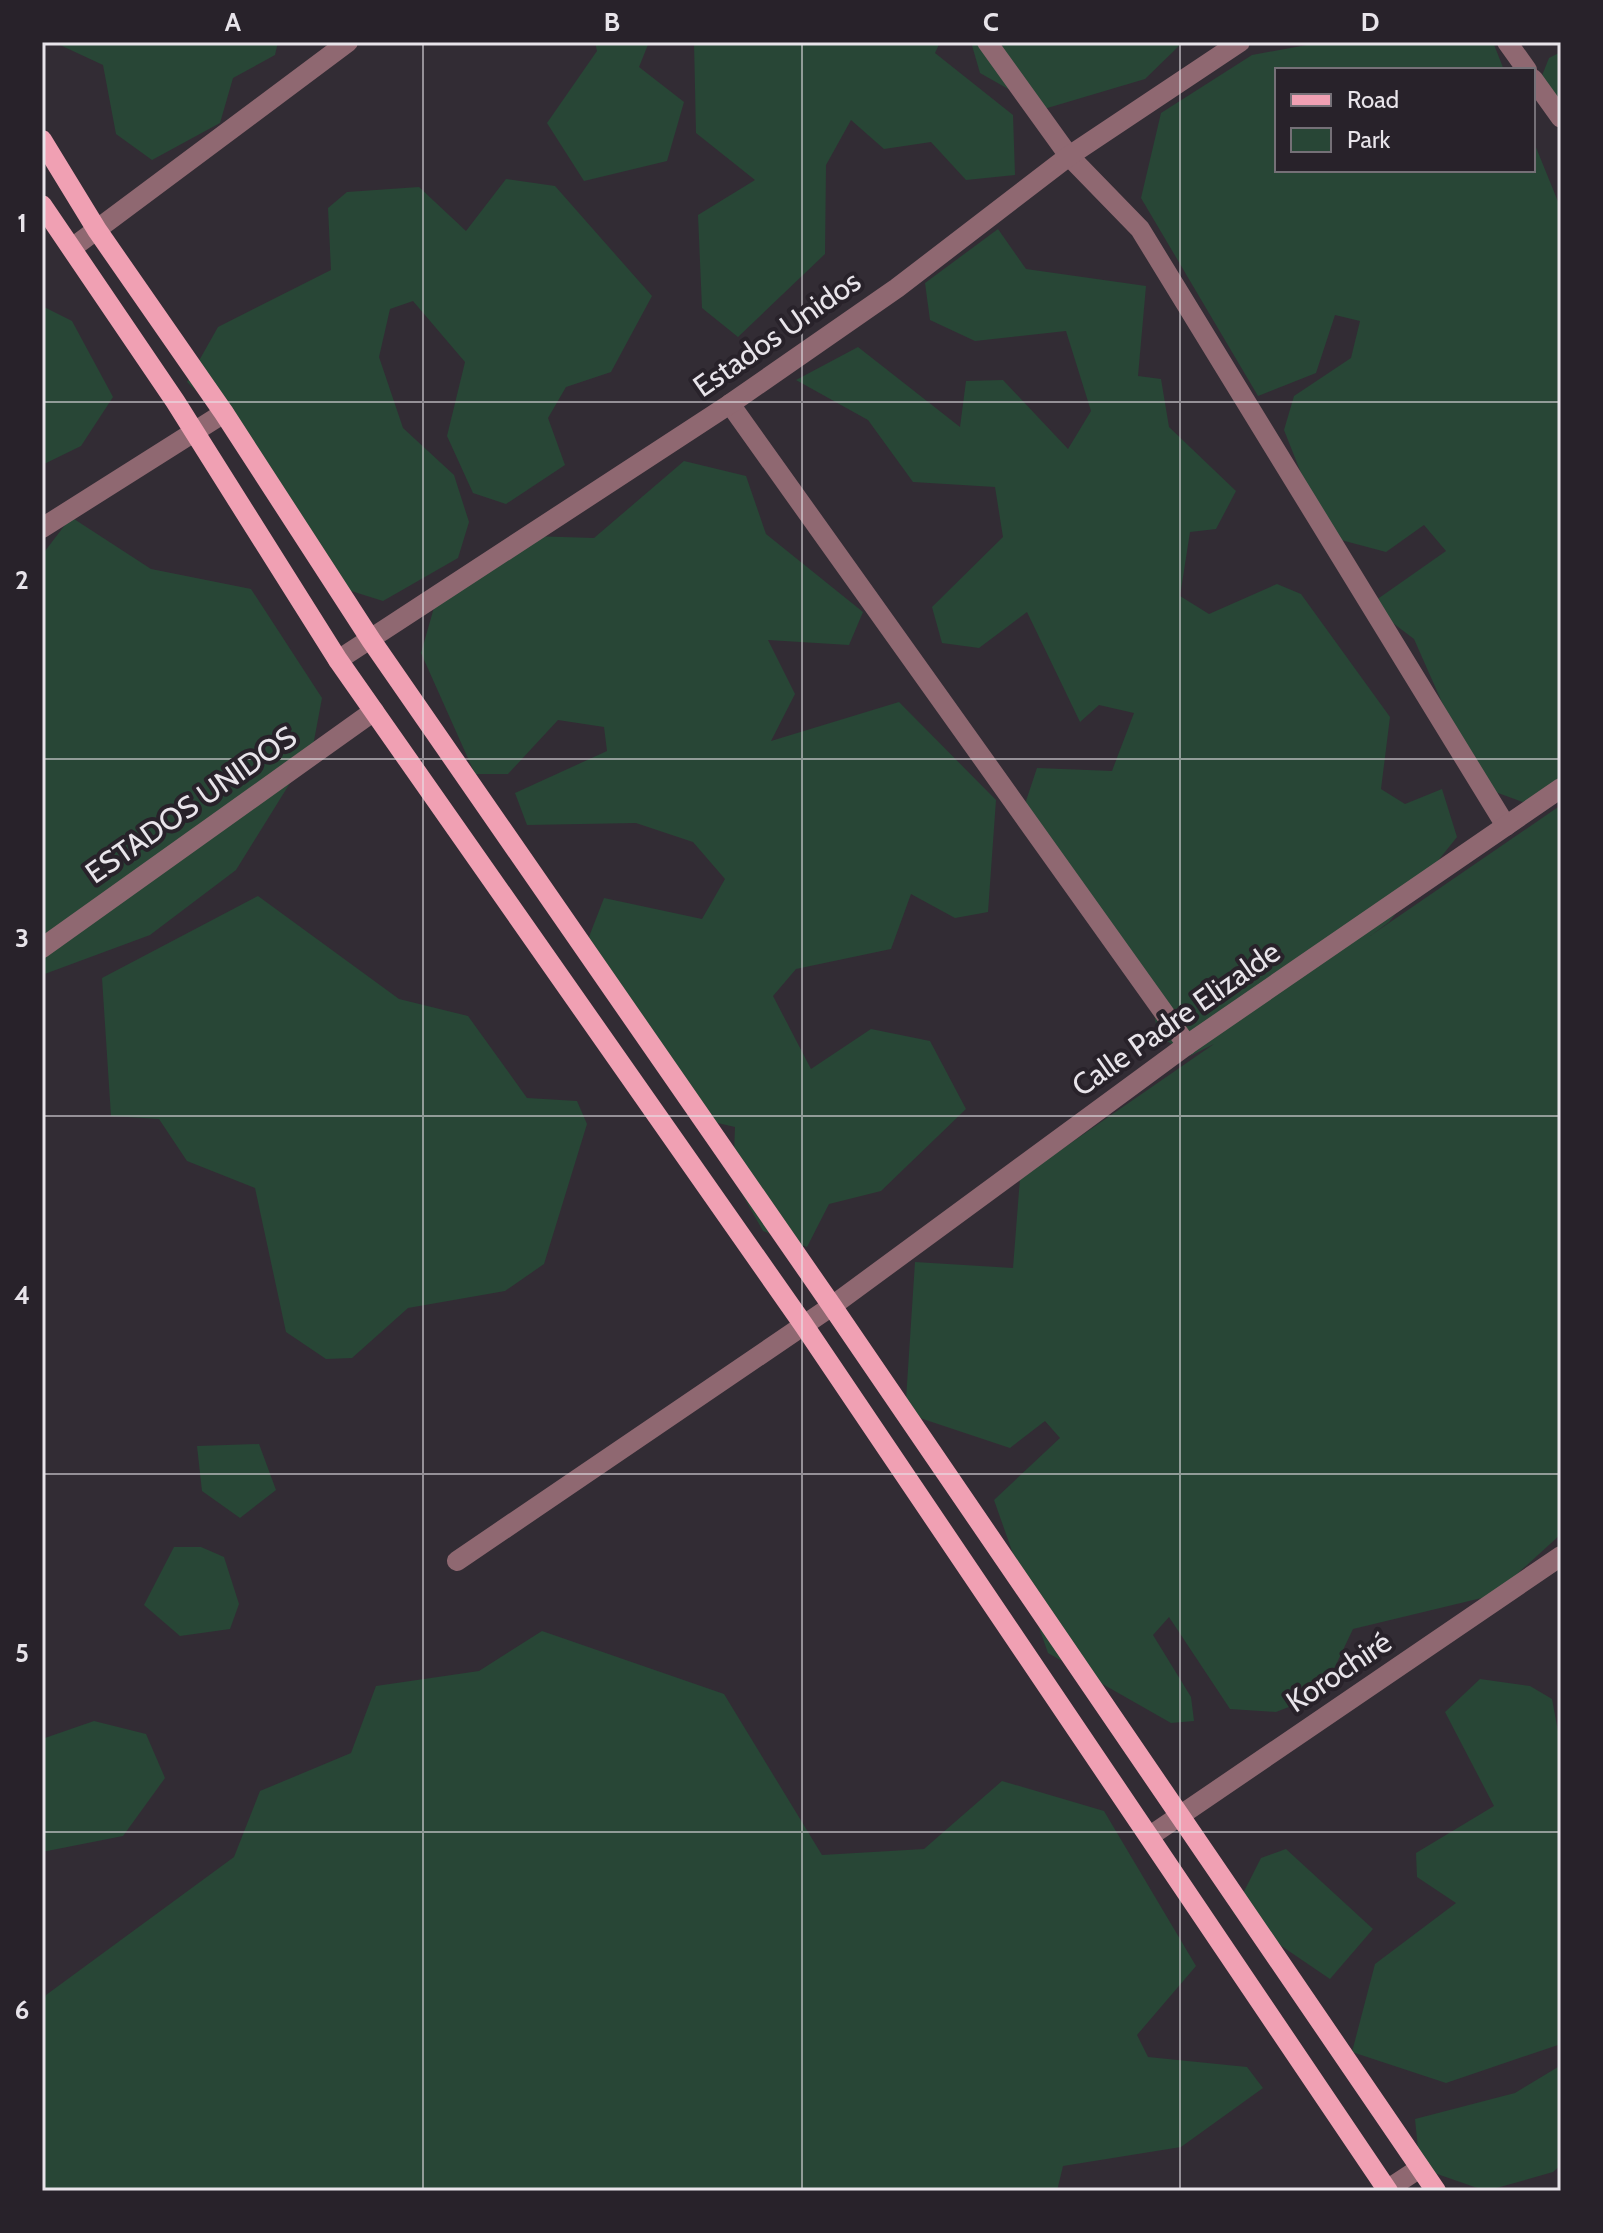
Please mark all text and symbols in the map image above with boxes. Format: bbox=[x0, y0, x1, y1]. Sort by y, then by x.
text: A bbox=[225, 6, 242, 38]
text: B bbox=[604, 6, 620, 38]
text: C bbox=[983, 6, 999, 38]
text: D bbox=[1361, 6, 1379, 38]
legend bbox=[1275, 68, 1535, 172]
text: Road bbox=[1347, 85, 1399, 114]
text: Park bbox=[1347, 125, 1390, 154]
text: 1 bbox=[17, 207, 27, 239]
street label: Estados Unidos bbox=[686, 262, 867, 405]
text: 2 bbox=[15, 564, 29, 596]
street label: ESTADOS UNIDOS bbox=[78, 718, 303, 891]
text: 3 bbox=[15, 922, 29, 954]
street label: Calle Padre Elizalde bbox=[1065, 933, 1287, 1104]
text: 4 bbox=[14, 1279, 30, 1311]
street label: Korochiré bbox=[1279, 1623, 1398, 1720]
text: 5 bbox=[15, 1637, 29, 1669]
text: 6 bbox=[15, 1994, 29, 2026]

